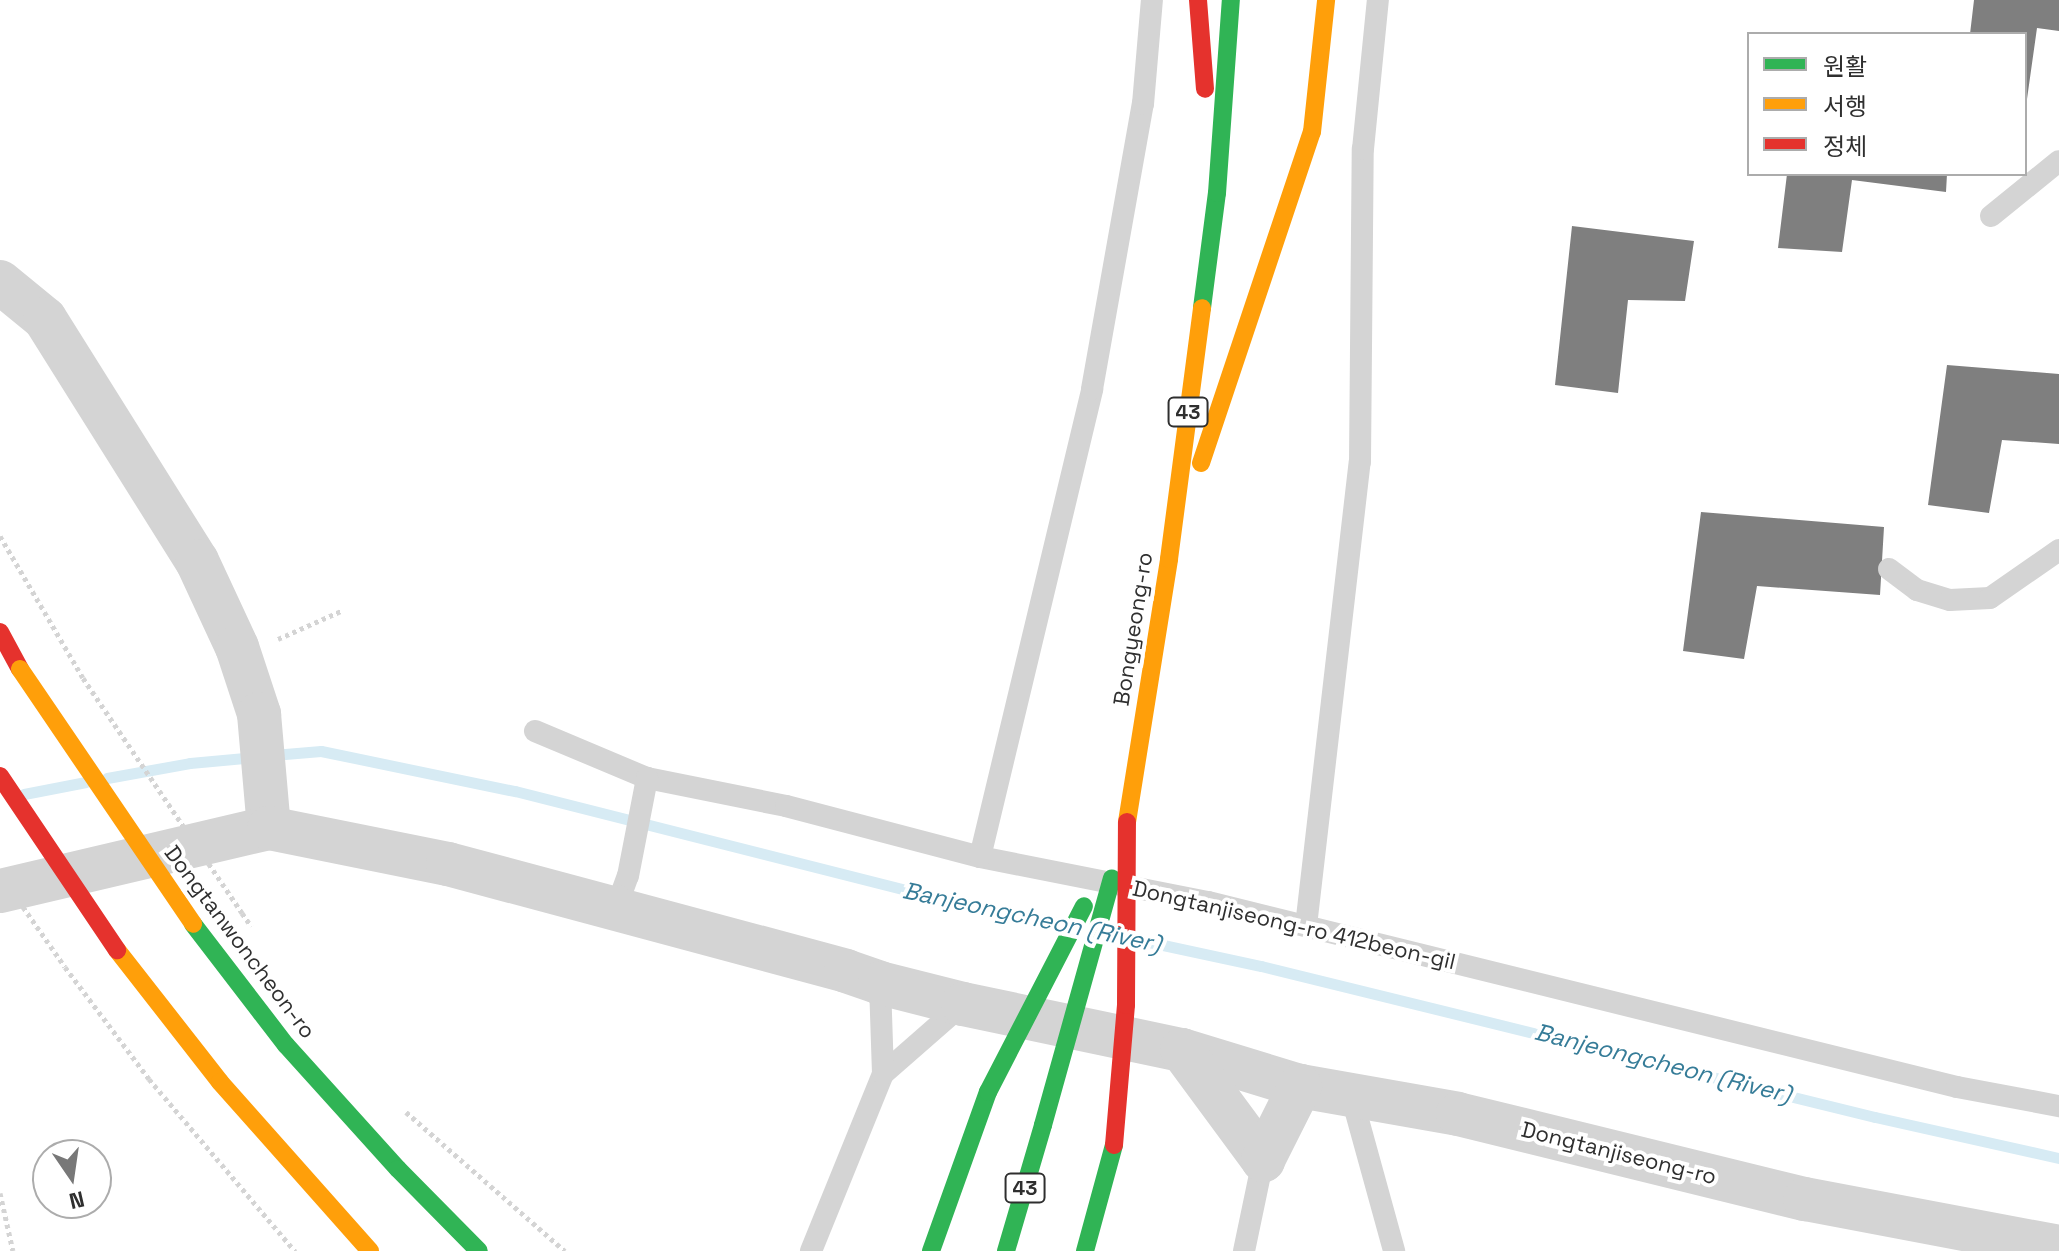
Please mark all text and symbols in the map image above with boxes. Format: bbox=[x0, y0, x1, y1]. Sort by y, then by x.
legend bbox=[1747, 32, 2027, 176]
text: 원활 bbox=[1823, 51, 1867, 82]
text: 서행 bbox=[1823, 91, 1867, 122]
text: 정체 bbox=[1823, 131, 1867, 162]
road number: 43 bbox=[1166, 396, 1210, 428]
street label: Bongyeong-ro bbox=[1108, 550, 1158, 708]
street label: Dongtanwoncheon-ro bbox=[159, 840, 321, 1044]
street label: Dongtanjiseong-ro 412beon-gil bbox=[1130, 875, 1458, 975]
water label: Banjeongcheon (River) bbox=[900, 876, 1164, 958]
water label: Banjeongcheon (River) bbox=[1532, 1017, 1794, 1109]
street label: Dongtanjiseong-ro bbox=[1519, 1116, 1719, 1190]
north arrow bbox=[32, 1139, 112, 1219]
road number: 43 bbox=[1003, 1172, 1047, 1204]
text: N bbox=[67, 1185, 87, 1216]

